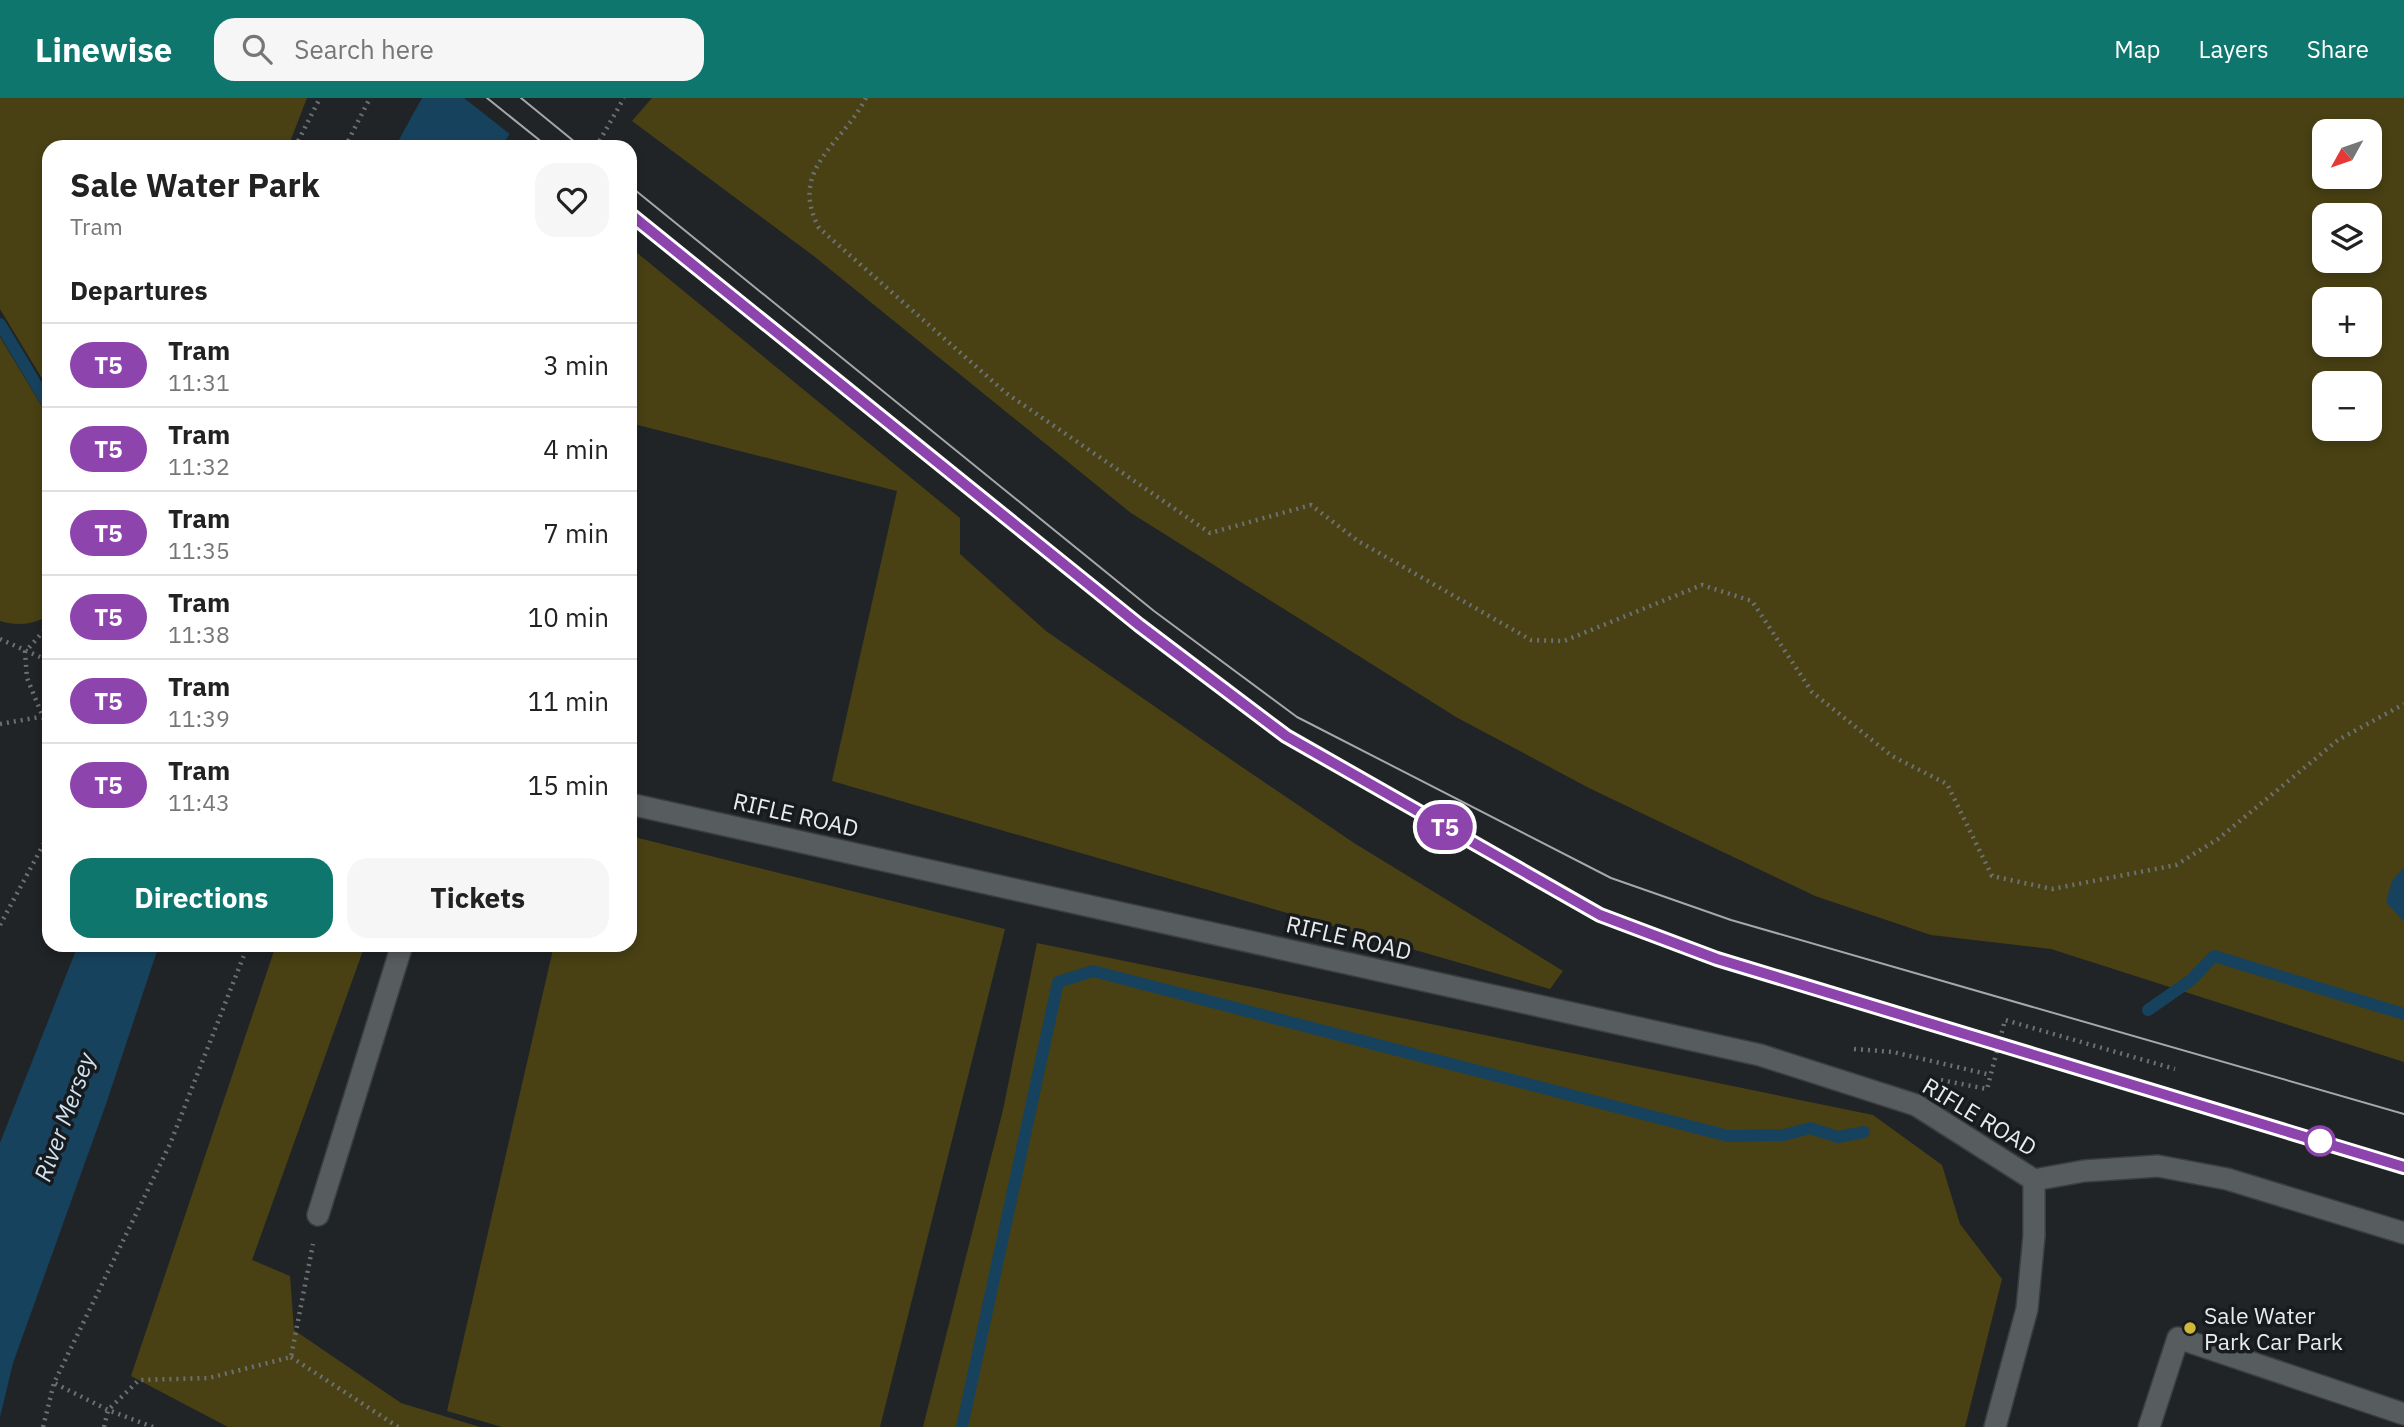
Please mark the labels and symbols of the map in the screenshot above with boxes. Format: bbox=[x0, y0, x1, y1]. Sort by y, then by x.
north arrow bbox=[2312, 119, 2382, 189]
street label: RIFLE ROAD bbox=[730, 785, 862, 843]
line badge: T5 bbox=[1414, 804, 1476, 850]
street label: RIFLE ROAD bbox=[1283, 908, 1415, 966]
water label: River Mersey bbox=[26, 1047, 102, 1186]
street label: RIFLE ROAD bbox=[1918, 1070, 2042, 1162]
unlabelled marker bbox=[2305, 1126, 2335, 1156]
place label: Sale Water Park Car Park bbox=[2204, 1300, 2343, 1356]
marker: Sale Water Park Car Park bbox=[2182, 1320, 2198, 1336]

